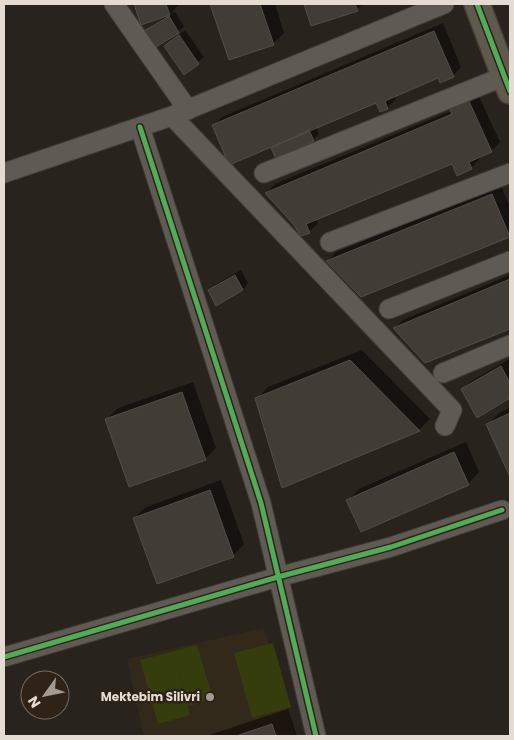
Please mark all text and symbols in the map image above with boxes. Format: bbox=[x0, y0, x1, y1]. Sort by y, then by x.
north arrow bbox=[20, 670, 70, 720]
place label: Mektebim Silivri bbox=[101, 688, 200, 705]
marker: Mektebim Silivri bbox=[204, 691, 216, 703]
text: N bbox=[23, 692, 45, 712]

